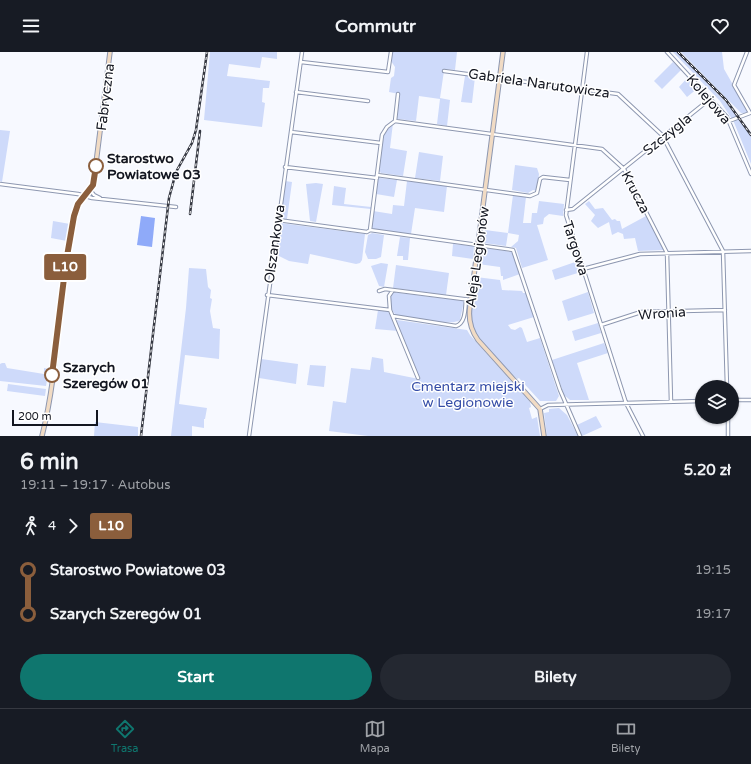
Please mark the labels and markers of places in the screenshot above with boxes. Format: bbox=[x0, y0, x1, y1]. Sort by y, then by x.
place label: Starostwo Powiatowe 03 bbox=[107, 150, 201, 183]
marker: Starostwo Powiatowe 03 bbox=[88, 158, 104, 174]
place label: Szarych Szeregów 01 bbox=[63, 359, 149, 392]
marker: Szarych Szeregów 01 bbox=[44, 367, 60, 383]

